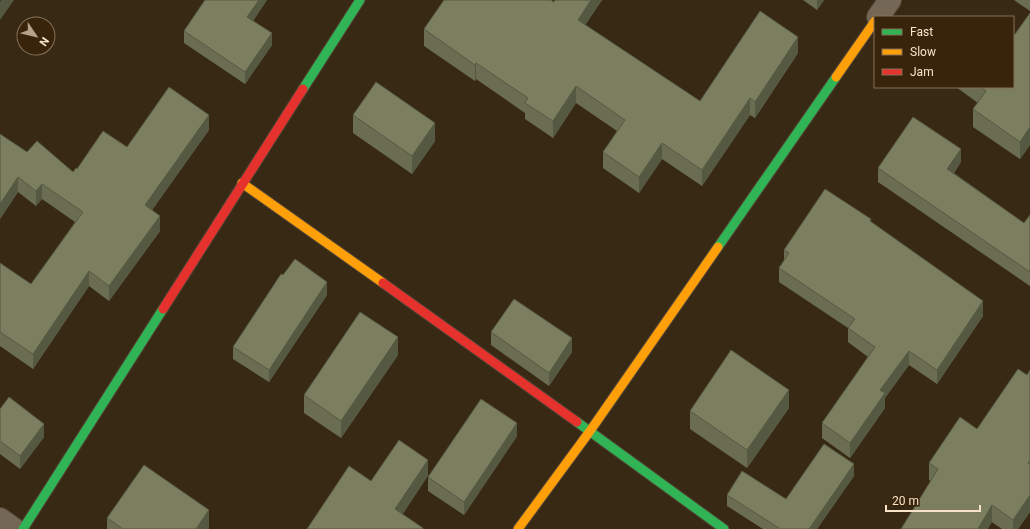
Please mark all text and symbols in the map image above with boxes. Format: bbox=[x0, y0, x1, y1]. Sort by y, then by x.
north arrow bbox=[16, 16, 56, 56]
legend bbox=[874, 16, 1014, 88]
text: Fast bbox=[910, 25, 933, 39]
text: N bbox=[36, 35, 51, 49]
text: Slow bbox=[910, 45, 936, 59]
text: Jam bbox=[910, 65, 934, 79]
scale bar bbox=[886, 487, 980, 513]
text: 20 m bbox=[892, 494, 919, 508]

